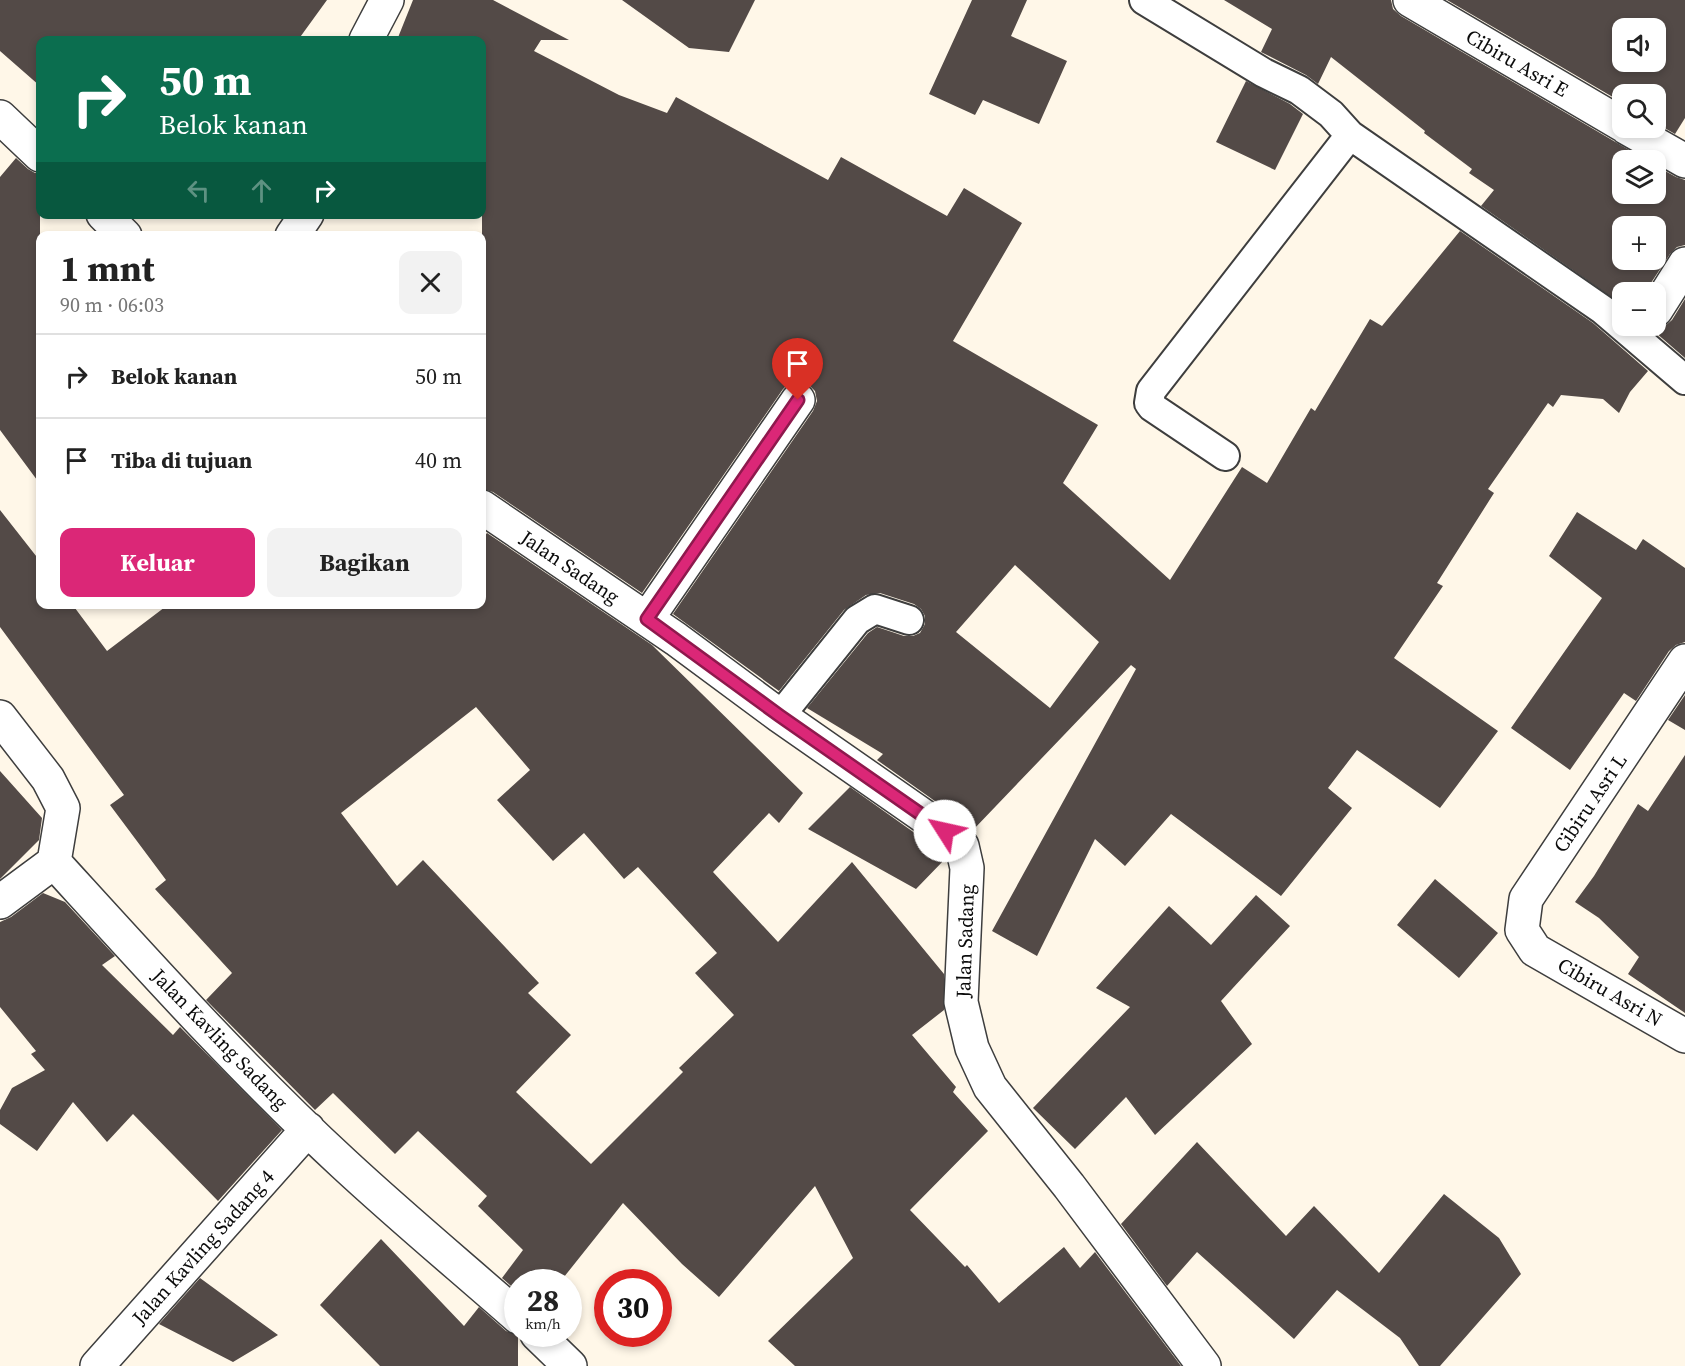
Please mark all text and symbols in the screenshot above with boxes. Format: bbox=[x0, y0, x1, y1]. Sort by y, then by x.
map controls bbox=[1612, 18, 1666, 336]
button: sound bbox=[1612, 18, 1666, 72]
street label: Cibiru Asri E bbox=[1461, 22, 1573, 104]
text: 50 m bbox=[159, 51, 252, 109]
icon: right bbox=[60, 60, 138, 138]
button: search bbox=[1612, 84, 1666, 138]
text: Belok kanan bbox=[159, 106, 308, 143]
button: layers bbox=[1612, 150, 1666, 204]
icon: left bbox=[182, 174, 215, 207]
icon: ahead bbox=[245, 174, 278, 207]
icon: right bbox=[308, 174, 341, 207]
button: + bbox=[1612, 216, 1666, 270]
text: 1 mnt bbox=[60, 244, 155, 293]
button: close bbox=[399, 251, 462, 314]
button: − bbox=[1612, 282, 1666, 336]
text: 90 m · 06:03 bbox=[60, 291, 164, 319]
pin bbox=[772, 338, 823, 400]
icon: arrive bbox=[781, 347, 814, 380]
icon: right bbox=[60, 360, 93, 393]
text: Belok kanan bbox=[111, 361, 237, 391]
text: 50 m bbox=[415, 361, 462, 391]
icon: arrive bbox=[60, 444, 93, 477]
text: Tiba di tujuan bbox=[111, 445, 252, 475]
text: 40 m bbox=[415, 445, 462, 475]
street label: Jalan Sadang bbox=[514, 523, 625, 610]
button: Keluar bbox=[60, 528, 255, 597]
button: Bagikan bbox=[267, 528, 462, 597]
street label: Cibiru Asri L bbox=[1547, 748, 1633, 858]
position arrow bbox=[913, 799, 977, 863]
street label: Jalan Sadang bbox=[949, 884, 981, 999]
street label: Cibiru Asri N bbox=[1553, 951, 1667, 1033]
street label: Jalan Kavling Sadang bbox=[145, 962, 295, 1115]
street label: Jalan Kavling Sadang 4 bbox=[125, 1163, 280, 1332]
speed limit sign: 30 bbox=[594, 1269, 672, 1347]
text: 28 bbox=[527, 1280, 559, 1321]
text: km/h bbox=[525, 1313, 561, 1334]

